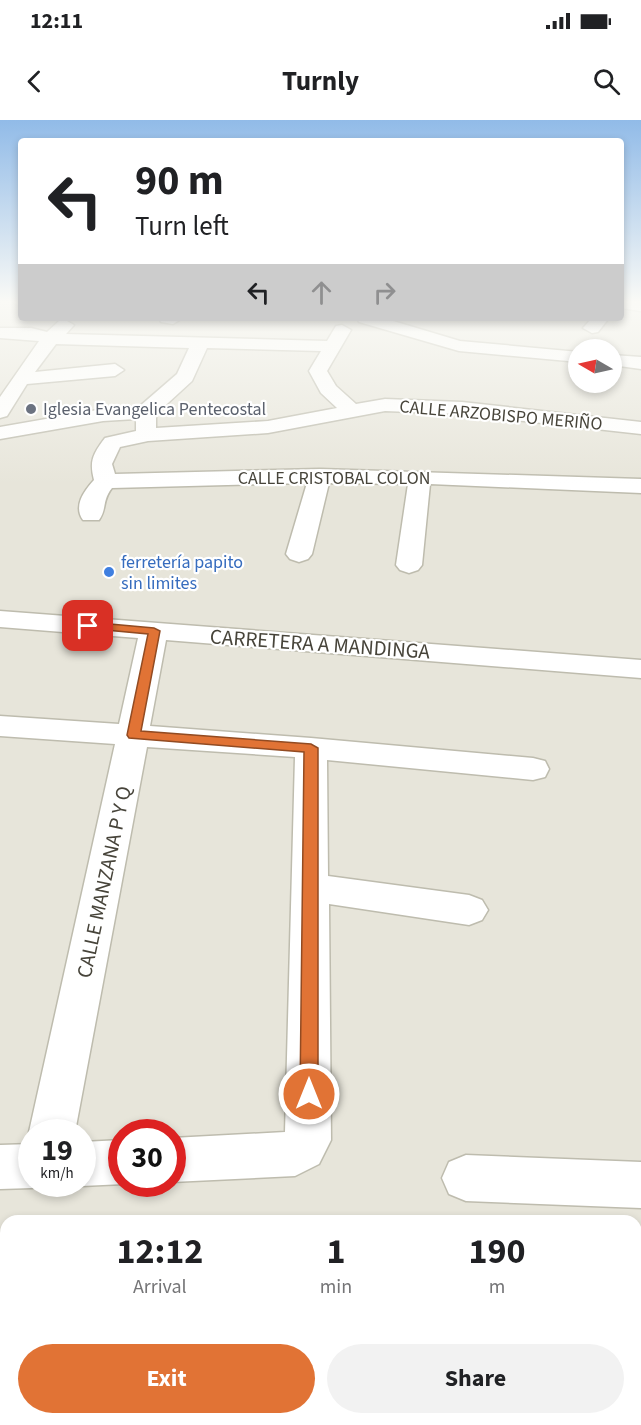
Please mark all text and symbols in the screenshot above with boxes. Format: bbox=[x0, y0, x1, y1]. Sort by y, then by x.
text: 12:11 bbox=[30, 5, 83, 37]
text: Turnly bbox=[282, 62, 359, 101]
icon: back bbox=[18, 65, 51, 98]
icon: search bbox=[590, 65, 623, 98]
text: 90 m bbox=[135, 151, 224, 211]
icon: left bbox=[36, 162, 114, 240]
text: Turn left bbox=[135, 207, 229, 246]
icon: left bbox=[242, 276, 275, 309]
icon: ahead bbox=[305, 276, 338, 309]
icon: right bbox=[368, 276, 401, 309]
north arrow bbox=[568, 339, 622, 393]
map controls bbox=[568, 339, 622, 393]
street label: CALLE ARZOBISPO MERIÑO bbox=[398, 394, 603, 437]
place label: Iglesia Evangelica Pentecostal bbox=[43, 397, 266, 422]
marker: Iglesia Evangelica Pentecostal bbox=[24, 402, 38, 416]
street label: CALLE CRISTOBAL COLON bbox=[238, 466, 430, 491]
place label: ferretería papito sin limites bbox=[121, 550, 243, 596]
marker: ferretería papito sin limites bbox=[102, 565, 116, 579]
pin bbox=[62, 600, 113, 651]
icon: arrive bbox=[71, 609, 104, 642]
street label: CARRETERA A MANDINGA bbox=[209, 621, 432, 667]
street label: CALLE MANZANA P Y Q bbox=[69, 783, 139, 981]
position arrow bbox=[277, 1062, 341, 1126]
speed limit sign: 30 bbox=[108, 1119, 186, 1197]
text: 19 bbox=[41, 1129, 73, 1172]
text: km/h bbox=[40, 1163, 74, 1184]
text: 12:12 bbox=[116, 1226, 203, 1277]
text: 1 bbox=[326, 1226, 345, 1277]
text: 190 bbox=[469, 1226, 526, 1277]
text: Arrival bbox=[133, 1273, 187, 1301]
text: min bbox=[320, 1273, 352, 1301]
text: m bbox=[489, 1273, 505, 1301]
button: Exit bbox=[18, 1344, 315, 1413]
button: Share bbox=[327, 1344, 624, 1413]

